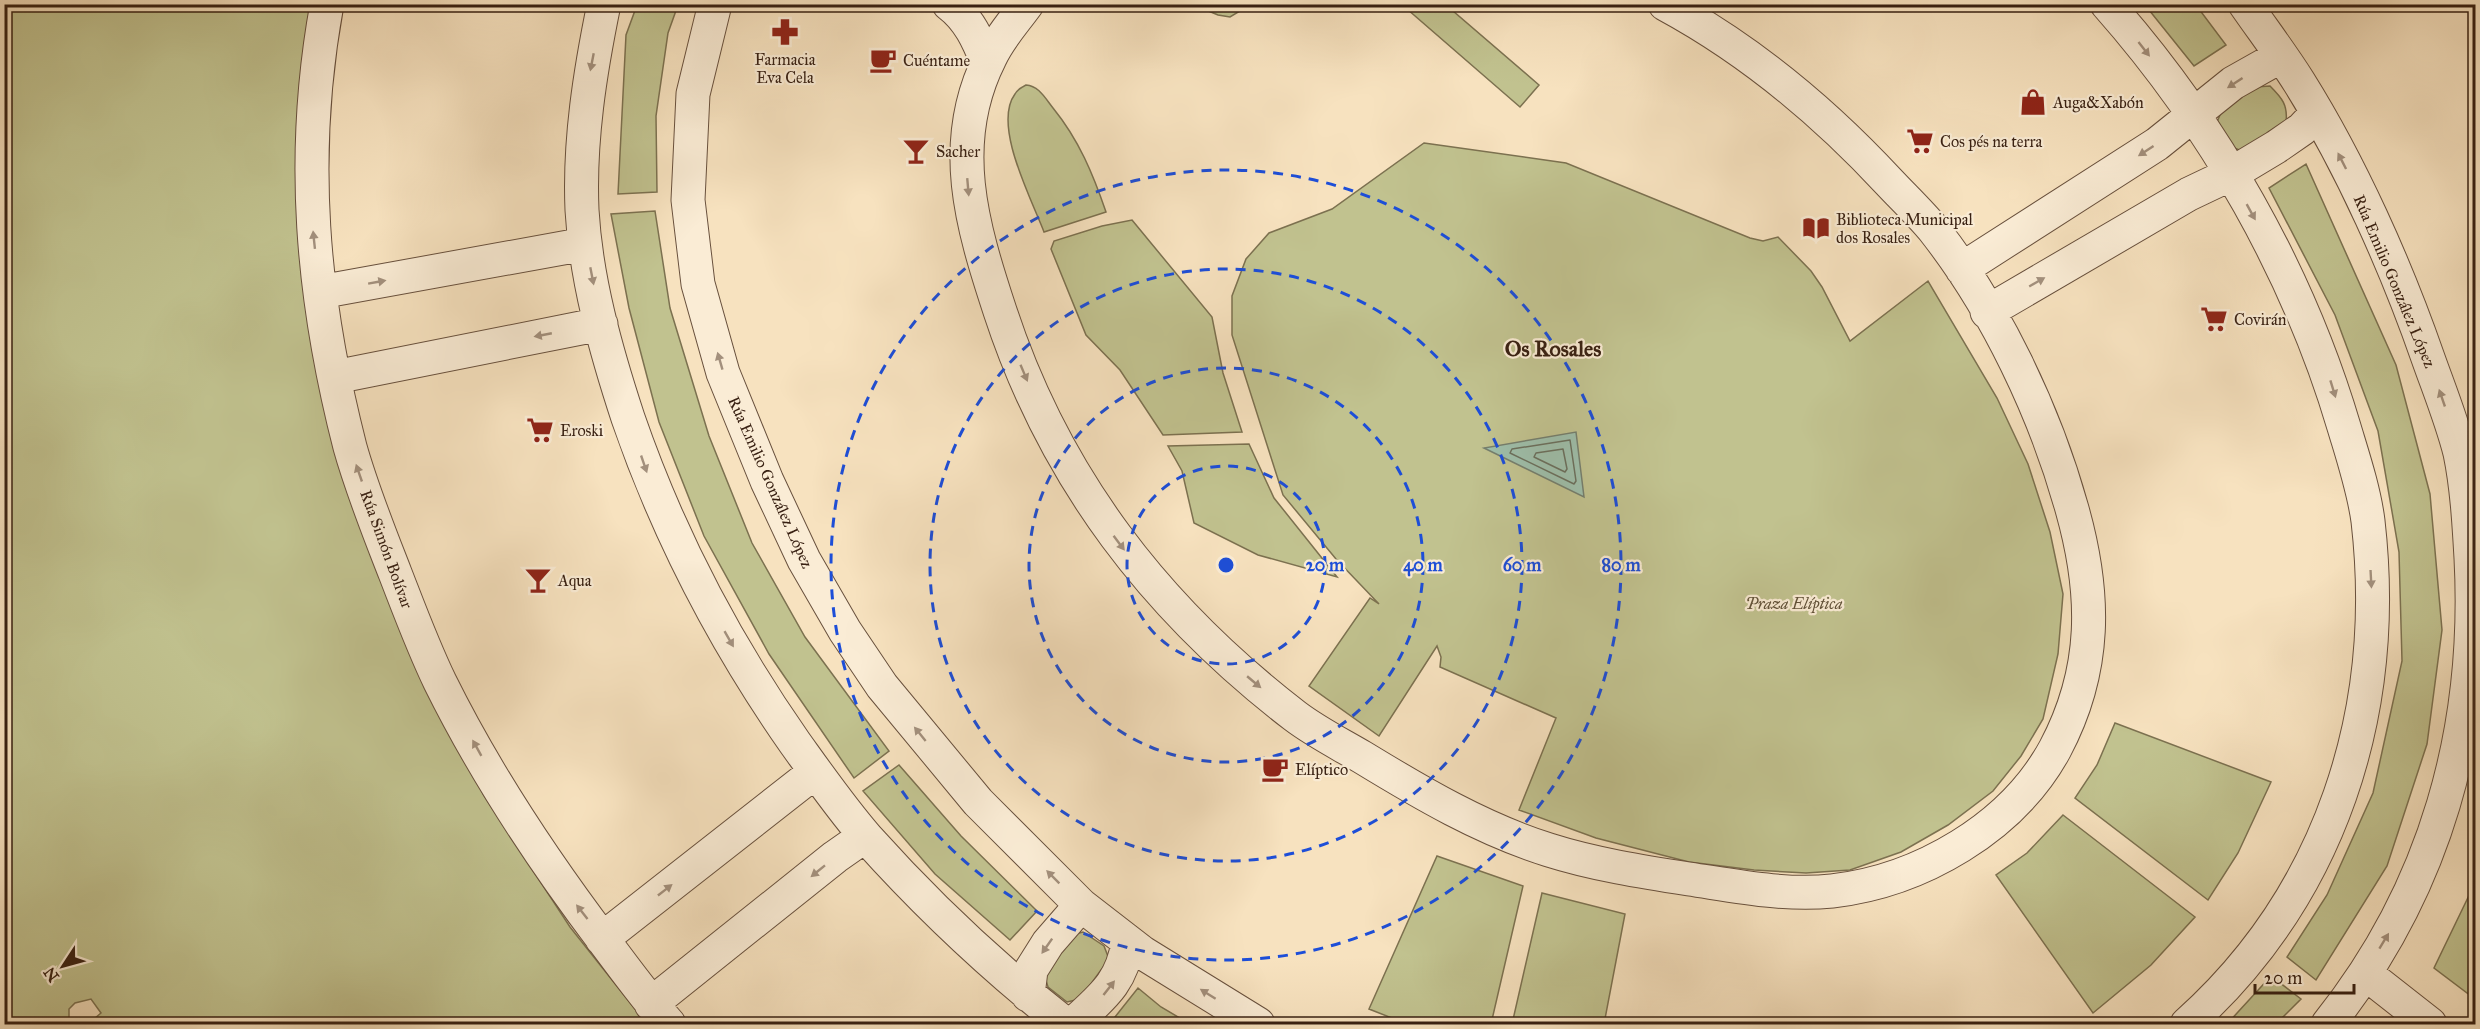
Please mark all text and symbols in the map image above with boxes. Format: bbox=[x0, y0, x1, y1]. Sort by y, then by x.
pharmacy icon: Farmacia Eva Cela bbox=[770, 17, 800, 47]
one-way arrow bbox=[2138, 42, 2150, 57]
cafe icon: Cuéntame bbox=[868, 45, 898, 75]
place label: Farmacia Eva Cela bbox=[755, 50, 816, 87]
place label: Cuéntame bbox=[903, 51, 970, 70]
one-way arrow bbox=[587, 52, 596, 71]
one-way arrow bbox=[2227, 77, 2243, 88]
shop icon: Auga&Xabón bbox=[2018, 87, 2048, 117]
place label: Auga&Xabón bbox=[2052, 93, 2144, 113]
supermarket icon: Cos pés na terra bbox=[1905, 126, 1935, 156]
place label: Cos pés na terra bbox=[1940, 132, 2043, 151]
bar icon: Sacher bbox=[901, 136, 931, 166]
place label: Sacher bbox=[936, 142, 980, 161]
one-way arrow bbox=[2138, 145, 2154, 156]
one-way arrow bbox=[2337, 152, 2347, 169]
one-way arrow bbox=[963, 177, 973, 196]
street label: Rúa Emilio González López bbox=[2349, 192, 2440, 371]
one-way arrow bbox=[2246, 204, 2257, 220]
place label: Biblioteca Municipal dos Rosales bbox=[1836, 210, 1973, 247]
library icon: Biblioteca Municipal dos Rosales bbox=[1801, 213, 1831, 243]
one-way arrow bbox=[309, 231, 318, 250]
one-way arrow bbox=[588, 267, 597, 286]
one-way arrow bbox=[368, 277, 387, 286]
one-way arrow bbox=[2029, 277, 2046, 287]
supermarket icon: Covirán bbox=[2199, 304, 2229, 334]
place label: Covirán bbox=[2234, 310, 2287, 329]
one-way arrow bbox=[534, 331, 553, 340]
district label: Os Rosales bbox=[1505, 335, 1601, 362]
one-way arrow bbox=[715, 352, 724, 370]
one-way arrow bbox=[1019, 364, 1029, 382]
one-way arrow bbox=[2329, 380, 2338, 398]
one-way arrow bbox=[2437, 389, 2447, 407]
street label: Rúa Emilio González López bbox=[724, 393, 817, 572]
supermarket icon: Eroski bbox=[525, 415, 555, 445]
place label: Eroski bbox=[560, 421, 604, 440]
one-way arrow bbox=[640, 455, 649, 473]
one-way arrow bbox=[354, 464, 363, 482]
street label: Rúa Simón Bolívar bbox=[356, 487, 417, 611]
one-way arrow bbox=[1112, 535, 1124, 550]
text: 20 m bbox=[1306, 554, 1345, 576]
text: 40 m bbox=[1403, 554, 1444, 577]
text: 60 m bbox=[1503, 554, 1542, 576]
text: 80 m bbox=[1601, 554, 1641, 576]
centre of rings bbox=[1216, 555, 1236, 575]
bar icon: Aqua bbox=[523, 565, 553, 595]
one-way arrow bbox=[2367, 569, 2376, 588]
place label: Aqua bbox=[557, 571, 592, 591]
park label: Praza Elíptica bbox=[1745, 594, 1843, 614]
one-way arrow bbox=[724, 631, 734, 648]
one-way arrow bbox=[1246, 675, 1261, 688]
one-way arrow bbox=[915, 727, 927, 742]
one-way arrow bbox=[472, 739, 482, 756]
cafe icon: Elíptico bbox=[1260, 754, 1290, 784]
place label: Elíptico bbox=[1295, 760, 1348, 779]
one-way arrow bbox=[810, 864, 826, 877]
one-way arrow bbox=[1046, 871, 1060, 885]
one-way arrow bbox=[657, 883, 673, 896]
one-way arrow bbox=[575, 904, 588, 920]
one-way arrow bbox=[2379, 933, 2390, 949]
north arrow bbox=[33, 936, 93, 996]
one-way arrow bbox=[1041, 938, 1053, 954]
scale bar bbox=[2255, 957, 2354, 995]
text: N bbox=[39, 963, 63, 986]
text: 20 m bbox=[2264, 967, 2302, 989]
one-way arrow bbox=[1102, 980, 1115, 996]
one-way arrow bbox=[1200, 988, 1216, 999]

